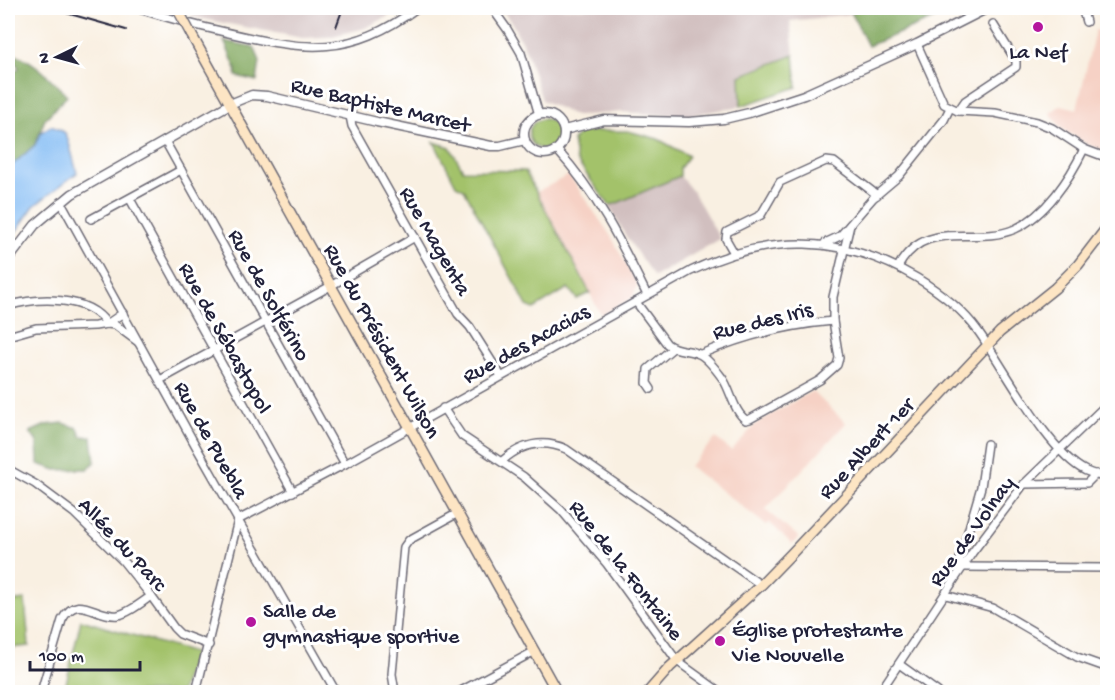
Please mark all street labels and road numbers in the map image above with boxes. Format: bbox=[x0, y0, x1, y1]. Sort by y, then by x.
street label: Rue Baptiste Marcet bbox=[288, 74, 474, 141]
street label: Rue Magenta bbox=[392, 183, 476, 302]
street label: Rue de Solférino bbox=[221, 225, 314, 366]
street label: Rue du Président Wilson bbox=[316, 240, 445, 444]
street label: Rue de Sébastopol bbox=[171, 259, 276, 419]
street label: Rue des Iris bbox=[710, 298, 816, 348]
street label: Rue des Acacias bbox=[459, 299, 596, 391]
street label: Rue de Puebla bbox=[167, 378, 253, 505]
street label: Rue Albert 1er bbox=[814, 392, 923, 506]
street label: Rue de Volnay bbox=[925, 472, 1022, 593]
street label: Allée du Parc bbox=[71, 493, 172, 599]
street label: Rue de la Fontaine bbox=[562, 496, 688, 647]

